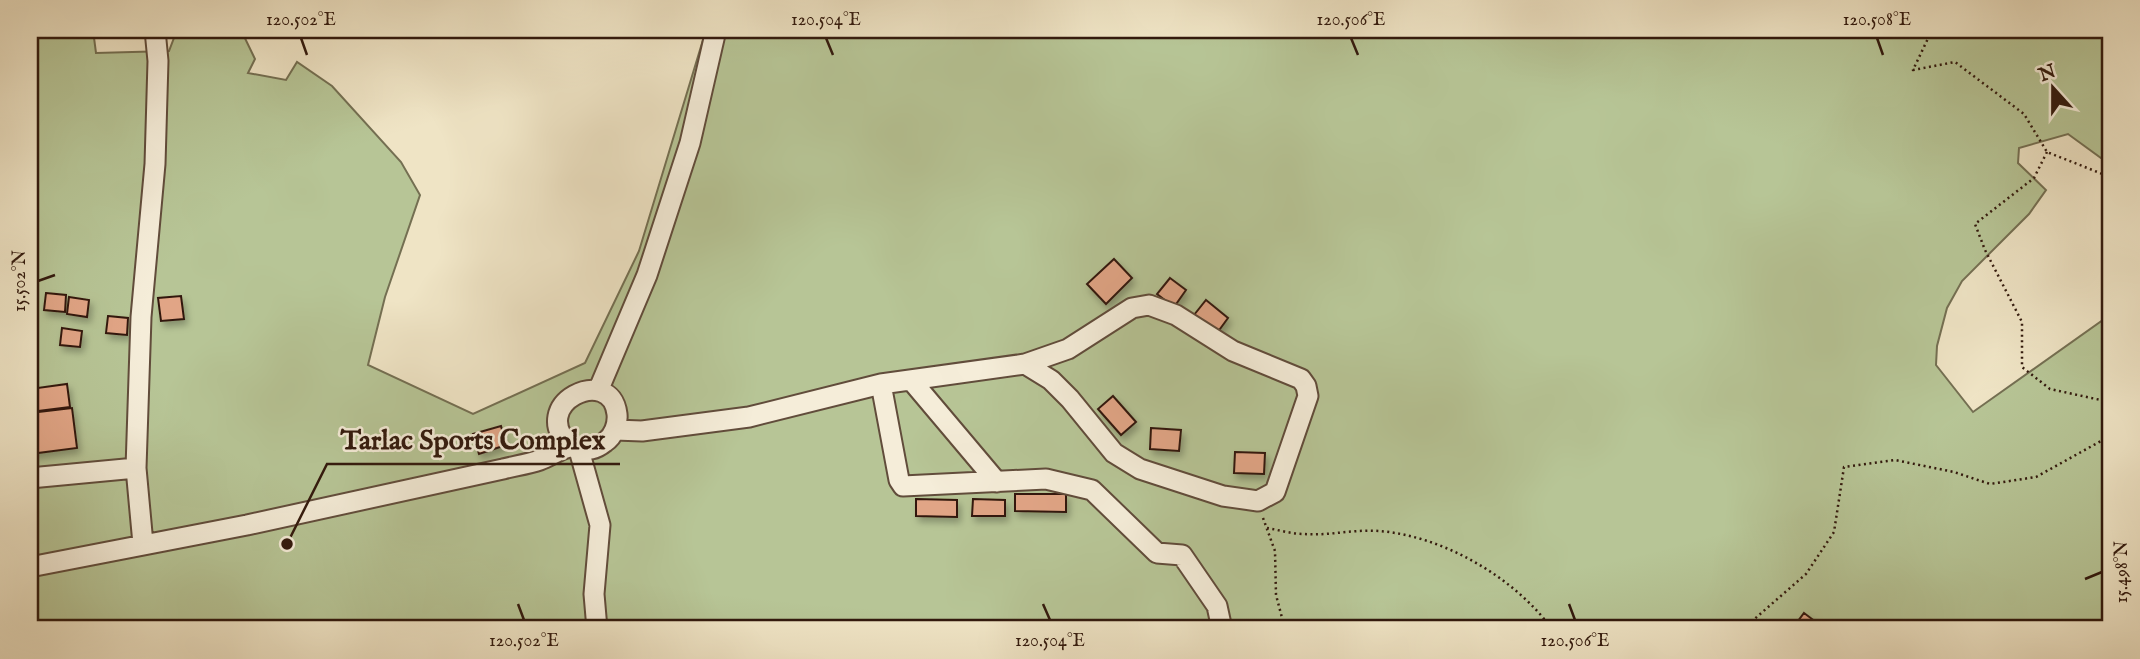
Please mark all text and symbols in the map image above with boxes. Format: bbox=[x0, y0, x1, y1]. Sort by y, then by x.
text: 120.502°E bbox=[266, 9, 336, 32]
text: 120.504°E bbox=[791, 9, 861, 32]
text: 120.506°E bbox=[1317, 9, 1385, 32]
text: 120.508°E bbox=[1843, 9, 1911, 32]
north arrow bbox=[2018, 52, 2088, 122]
text: N bbox=[2035, 60, 2060, 89]
text: 15.502°N bbox=[9, 250, 32, 312]
callout: Tarlac Sports Complex bbox=[327, 415, 620, 464]
text: Tarlac Sports Complex bbox=[340, 424, 606, 459]
text: 15.498°N bbox=[2111, 540, 2134, 603]
text: 120.502°E bbox=[489, 630, 559, 653]
text: 120.504°E bbox=[1015, 630, 1085, 653]
text: 120.506°E bbox=[1541, 630, 1609, 653]

